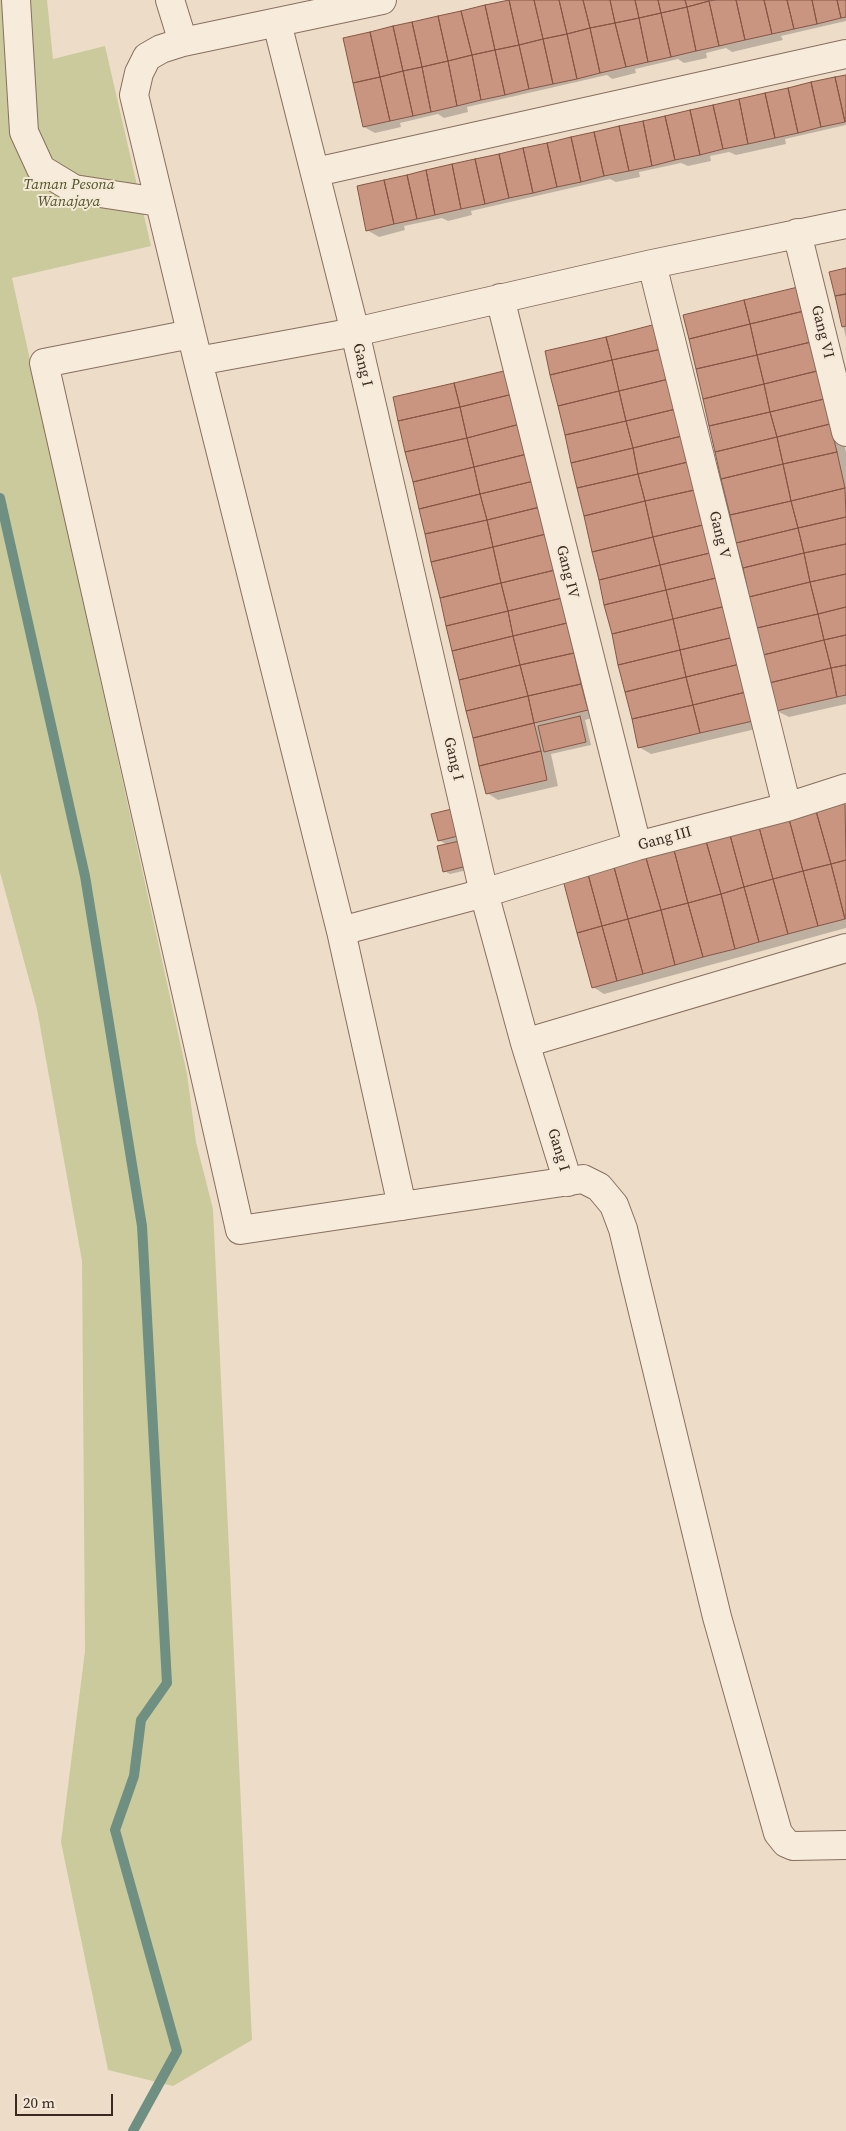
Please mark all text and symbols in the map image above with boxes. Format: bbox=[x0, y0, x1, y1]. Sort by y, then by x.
park label: Taman Pesona Wanajaya bbox=[23, 176, 115, 211]
street label: Gang VI bbox=[807, 304, 837, 360]
street label: Gang I bbox=[348, 342, 376, 388]
street label: Gang V bbox=[704, 509, 734, 561]
street label: Gang IV bbox=[552, 544, 582, 600]
street label: Gang I bbox=[439, 736, 467, 782]
street label: Gang III bbox=[636, 823, 694, 855]
street label: Gang I bbox=[543, 1126, 573, 1174]
scale bar bbox=[18, 2084, 115, 2116]
text: 20 m bbox=[23, 2092, 55, 2113]

